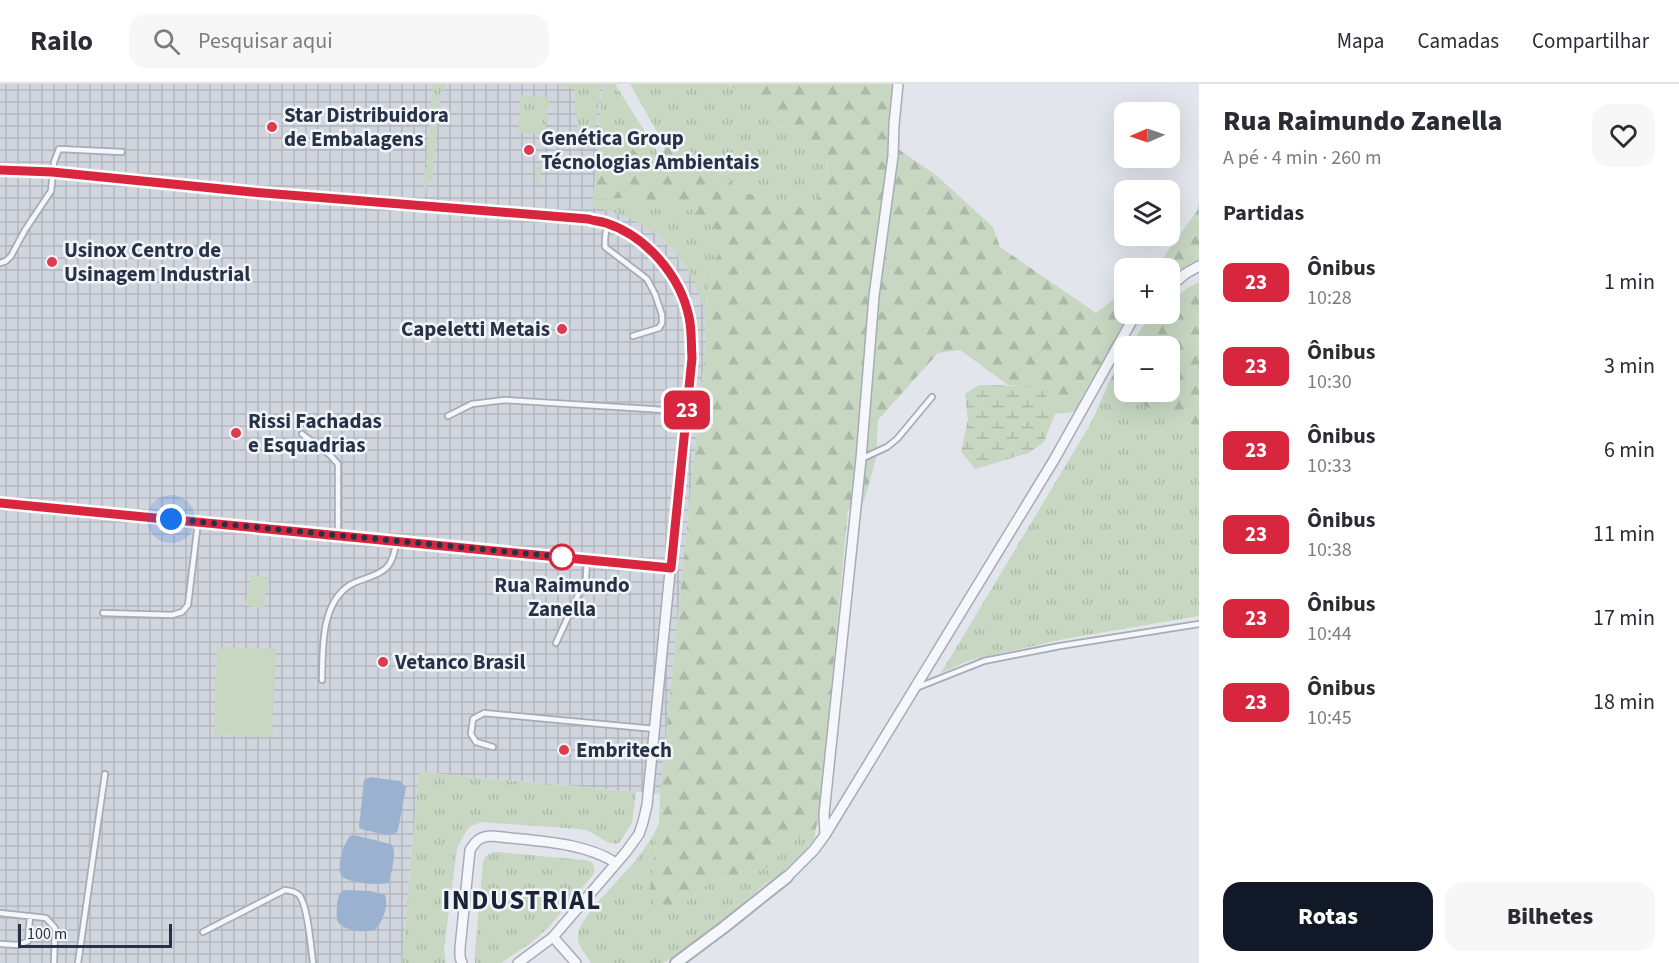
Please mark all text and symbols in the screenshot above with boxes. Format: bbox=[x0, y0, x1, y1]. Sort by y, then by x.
search box bbox=[129, 14, 549, 68]
text: Railo bbox=[30, 21, 93, 61]
icon: search bbox=[150, 25, 183, 58]
text: Pesquisar aqui bbox=[198, 25, 333, 57]
text: Mapa bbox=[1337, 26, 1384, 56]
text: Camadas bbox=[1417, 26, 1499, 56]
text: Compartilhar bbox=[1532, 26, 1649, 56]
place label: Star Distribuidora de Embalagens bbox=[284, 100, 449, 154]
text: Rua Raimundo Zanella bbox=[1223, 101, 1502, 141]
north arrow bbox=[1114, 102, 1180, 168]
map controls bbox=[1114, 102, 1180, 402]
button: heart bbox=[1592, 104, 1655, 167]
marker: Star Distribuidora de Embalagens bbox=[265, 120, 279, 134]
place label: Genética Group Técnologias Ambientais bbox=[541, 123, 759, 177]
marker: Genética Group Técnologias Ambientais bbox=[522, 143, 536, 157]
text: A pé · 4 min · 260 m bbox=[1223, 144, 1382, 172]
button: layers bbox=[1114, 180, 1180, 246]
text: Partidas bbox=[1223, 197, 1304, 229]
place label: Usinox Centro de Usinagem Industrial bbox=[64, 235, 250, 289]
text: Ônibus bbox=[1307, 252, 1376, 284]
marker: Usinox Centro de Usinagem Industrial bbox=[45, 255, 59, 269]
button: + bbox=[1114, 258, 1180, 324]
text: 1 min bbox=[1604, 266, 1655, 298]
text: 23 bbox=[1245, 267, 1267, 297]
text: 10:28 bbox=[1307, 284, 1352, 312]
place label: Capeletti Metais bbox=[401, 314, 550, 344]
marker: Capeletti Metais bbox=[555, 322, 569, 336]
button: − bbox=[1114, 336, 1180, 402]
text: Ônibus bbox=[1307, 336, 1376, 368]
text: 3 min bbox=[1604, 350, 1655, 382]
text: 23 bbox=[1245, 351, 1267, 381]
text: 10:30 bbox=[1307, 368, 1352, 396]
line badge: 23 bbox=[660, 390, 714, 430]
text: 23 bbox=[676, 395, 698, 425]
place label: Rissi Fachadas e Esquadrias bbox=[248, 406, 382, 460]
text: Ônibus bbox=[1307, 420, 1376, 452]
marker: Rissi Fachadas e Esquadrias bbox=[229, 426, 243, 440]
text: 6 min bbox=[1604, 434, 1655, 466]
text: 23 bbox=[1245, 435, 1267, 465]
text: 10:33 bbox=[1307, 452, 1352, 480]
your location bbox=[156, 504, 186, 534]
text: Ônibus bbox=[1307, 504, 1376, 536]
text: 11 min bbox=[1593, 518, 1655, 550]
text: 23 bbox=[1245, 519, 1267, 549]
text: 10:38 bbox=[1307, 536, 1352, 564]
marker: Rua Raimundo Zanella bbox=[549, 544, 575, 570]
place label: Rua Raimundo Zanella bbox=[494, 570, 630, 624]
text: Ônibus bbox=[1307, 588, 1376, 620]
text: 17 min bbox=[1593, 602, 1655, 634]
text: 23 bbox=[1245, 603, 1267, 633]
text: 10:44 bbox=[1307, 620, 1352, 648]
place label: Vetanco Brasil bbox=[394, 647, 525, 677]
marker: Vetanco Brasil bbox=[376, 655, 390, 669]
text: Ônibus bbox=[1307, 672, 1376, 704]
text: 18 min bbox=[1593, 686, 1655, 718]
text: 23 bbox=[1245, 687, 1267, 717]
text: 10:45 bbox=[1307, 704, 1352, 732]
place label: Embritech bbox=[576, 735, 672, 765]
marker: Embritech bbox=[557, 743, 571, 757]
district label: INDUSTRIAL bbox=[442, 881, 602, 920]
button: Rotas bbox=[1223, 882, 1433, 951]
button: Bilhetes bbox=[1445, 882, 1655, 951]
scale bar bbox=[18, 921, 172, 948]
text: 100 m bbox=[27, 923, 67, 945]

